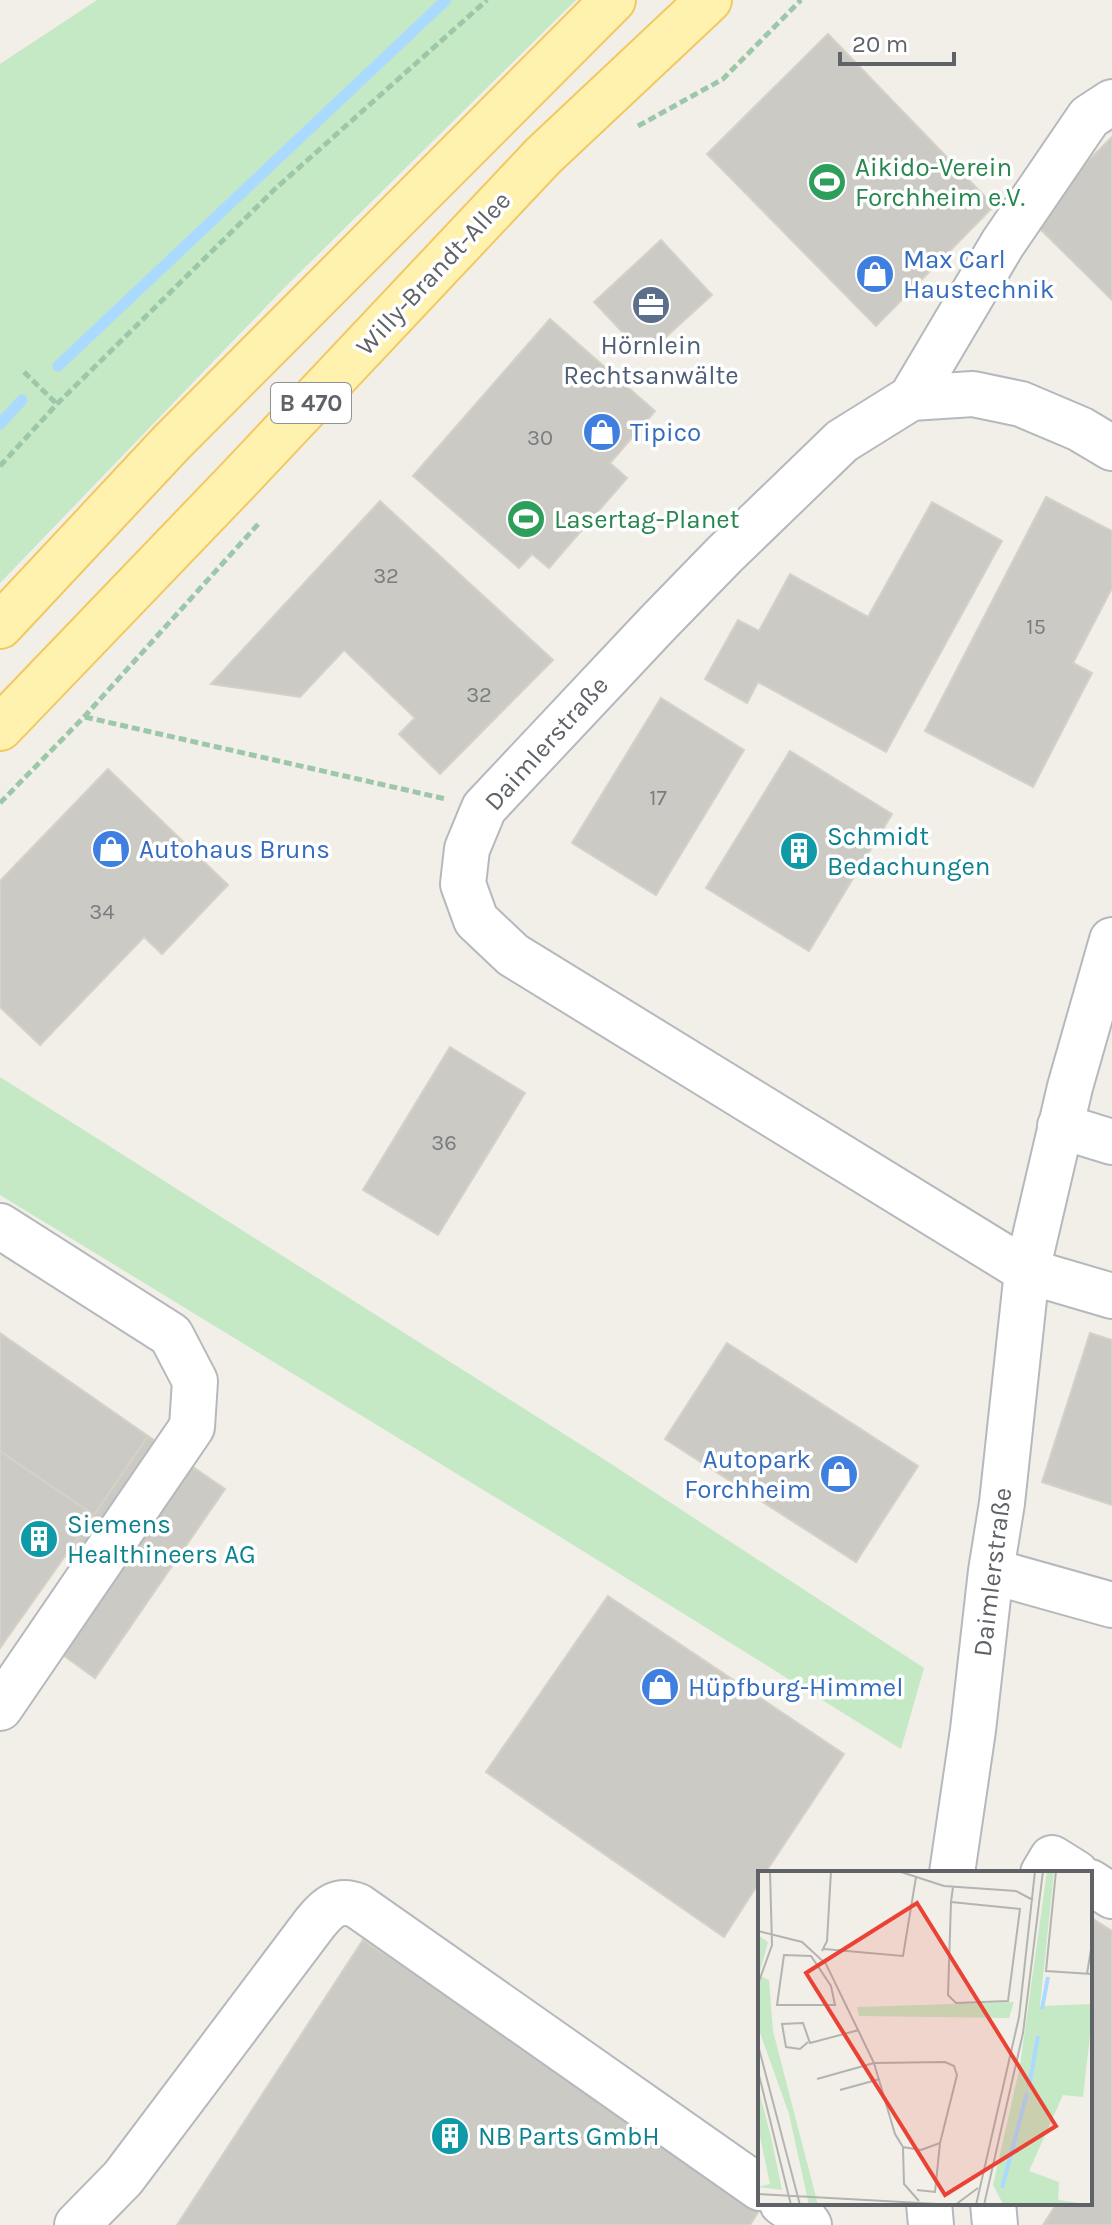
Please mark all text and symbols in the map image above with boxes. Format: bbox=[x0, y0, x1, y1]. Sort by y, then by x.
scale bar bbox=[840, 16, 954, 66]
text: 20 m bbox=[852, 30, 908, 58]
place label: Aikido-Verein Forchheim e.V. bbox=[855, 152, 1025, 213]
sports icon: Aikido-Verein Forchheim e.V. bbox=[806, 161, 848, 203]
street label: Willy-Brandt-Allee bbox=[349, 185, 517, 362]
place label: Max Carl Haustechnik bbox=[903, 244, 1054, 305]
shop icon: Max Carl Haustechnik bbox=[854, 253, 896, 295]
office icon: Hörnlein Rechtsanwälte bbox=[630, 284, 672, 326]
place label: Hörnlein Rechtsanwälte bbox=[563, 330, 739, 391]
road number: B 470 bbox=[271, 383, 351, 423]
shop icon: Tipico bbox=[581, 411, 623, 453]
place label: Tipico bbox=[630, 417, 701, 448]
house number: 30 bbox=[527, 425, 553, 451]
sports icon: Lasertag-Planet bbox=[505, 498, 547, 540]
place label: Lasertag-Planet bbox=[554, 504, 740, 535]
house number: 32 bbox=[373, 563, 399, 589]
house number: 15 bbox=[1026, 614, 1046, 640]
street label: Daimlerstraße bbox=[478, 670, 615, 817]
house number: 32 bbox=[466, 682, 492, 708]
house number: 17 bbox=[649, 785, 667, 811]
place label: Schmidt Bedachungen bbox=[827, 821, 991, 882]
shop icon: Autohaus Bruns bbox=[90, 828, 132, 870]
building icon: Schmidt Bedachungen bbox=[778, 830, 820, 872]
place label: Autohaus Bruns bbox=[139, 834, 330, 865]
house number: 34 bbox=[89, 899, 115, 925]
house number: 36 bbox=[431, 1130, 457, 1156]
place label: Autopark Forchheim bbox=[684, 1444, 811, 1505]
shop icon: Autopark Forchheim bbox=[818, 1453, 860, 1495]
street label: Daimlerstraße bbox=[967, 1486, 1018, 1658]
place label: Siemens Healthineers AG bbox=[67, 1509, 256, 1570]
building icon: Siemens Healthineers AG bbox=[18, 1518, 60, 1560]
shop icon: Hüpfburg-Himmel bbox=[639, 1666, 681, 1708]
place label: Hüpfburg-Himmel bbox=[688, 1672, 904, 1703]
inset map bbox=[758, 1871, 1092, 2205]
building icon: NB Parts GmbH bbox=[429, 2115, 471, 2157]
place label: NB Parts GmbH bbox=[478, 2121, 660, 2152]

